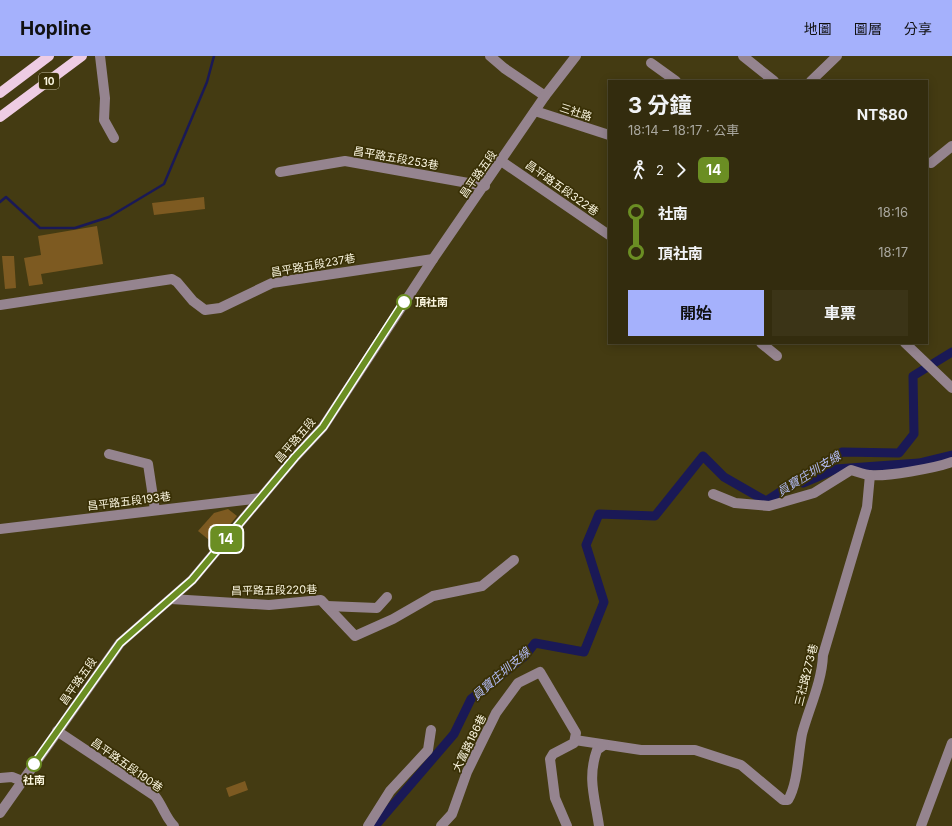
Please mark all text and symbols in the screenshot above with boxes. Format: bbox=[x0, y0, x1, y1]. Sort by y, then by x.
text: Hopline bbox=[20, 17, 91, 40]
text: 地圖 bbox=[804, 20, 832, 37]
text: 圖層 bbox=[854, 20, 882, 37]
text: 分享 bbox=[904, 20, 932, 37]
road number: 10 bbox=[39, 73, 59, 89]
text: 3 分鐘 bbox=[628, 92, 691, 118]
street label: 三社路 bbox=[558, 100, 594, 124]
text: NT$80 bbox=[857, 105, 908, 124]
text: 18:14 – 18:17 · 公車 bbox=[628, 122, 739, 138]
street label: 昌平路五段253巷 bbox=[352, 144, 440, 172]
street label: 昌平路五段 bbox=[456, 147, 500, 201]
street label: 昌平路五段322巷 bbox=[523, 158, 601, 218]
icon: walk bbox=[628, 159, 650, 181]
icon: forward bbox=[670, 159, 692, 181]
text: 14 bbox=[706, 161, 721, 178]
text: 2 bbox=[656, 162, 664, 178]
text: 社南 bbox=[658, 204, 688, 223]
text: 18:16 bbox=[878, 204, 908, 220]
text: 頂社南 bbox=[658, 244, 703, 263]
text: 18:17 bbox=[878, 244, 908, 260]
street label: 昌平路五段237巷 bbox=[270, 251, 356, 279]
button: 開始 bbox=[628, 290, 764, 336]
button: 車票 bbox=[772, 290, 908, 336]
marker: 頂社南 bbox=[396, 294, 412, 310]
place label: 頂社南 bbox=[415, 295, 448, 309]
street label: 昌平路五段 bbox=[272, 415, 318, 465]
water label: 員寶庄圳支線 bbox=[774, 447, 845, 499]
street label: 昌平路五段193巷 bbox=[86, 489, 172, 513]
line badge: 14 bbox=[208, 526, 244, 552]
text: 14 bbox=[218, 530, 234, 547]
street label: 昌平路五段220巷 bbox=[231, 582, 317, 598]
street label: 三社路273巷 bbox=[792, 642, 820, 708]
water label: 員寶庄圳支線 bbox=[469, 643, 534, 703]
street label: 昌平路五段 bbox=[56, 654, 100, 708]
street label: 大富路186巷 bbox=[449, 712, 489, 774]
street label: 昌平路五段190巷 bbox=[88, 735, 166, 795]
marker: 社南 bbox=[26, 756, 42, 772]
place label: 社南 bbox=[23, 773, 45, 787]

